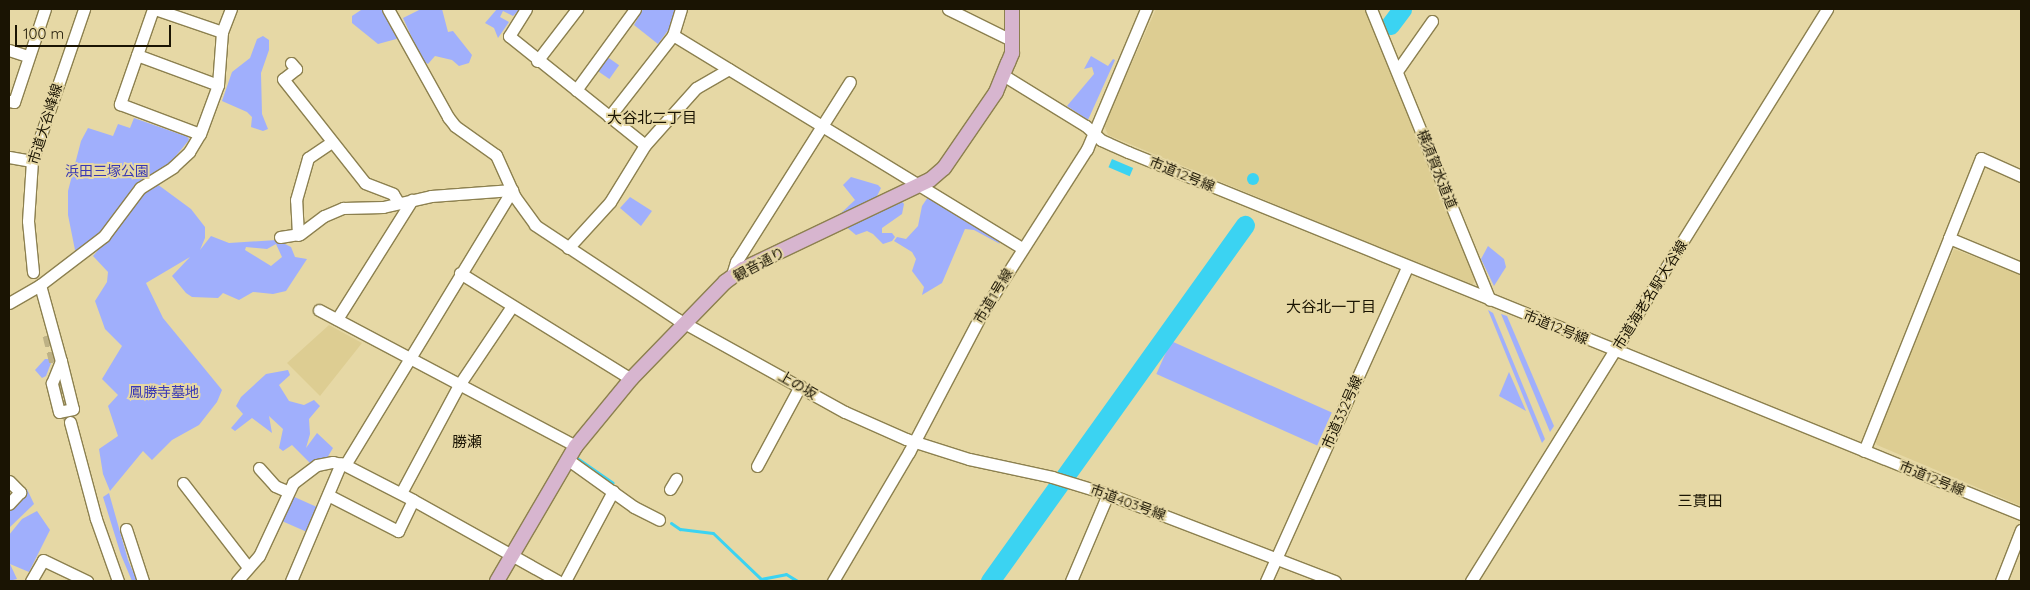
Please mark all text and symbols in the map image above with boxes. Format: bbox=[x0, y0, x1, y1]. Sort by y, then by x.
scale bar bbox=[18, 15, 174, 47]
text: 100 m bbox=[23, 24, 64, 43]
street label: 市道大谷峰線 bbox=[25, 81, 65, 167]
district label: 大谷北二丁目 bbox=[607, 109, 697, 127]
street label: 横須賀水道道 bbox=[1413, 127, 1461, 211]
street label: 市道12号線 bbox=[1147, 153, 1217, 195]
park label: 浜田三塚公園 bbox=[65, 163, 149, 179]
street label: 市道海老名駅大谷線 bbox=[1609, 237, 1691, 353]
street label: 観音通り bbox=[730, 243, 788, 285]
street label: 市道1号線 bbox=[970, 265, 1016, 327]
district label: 大谷北一丁目 bbox=[1286, 298, 1376, 316]
street label: 市道12号線 bbox=[1521, 306, 1591, 348]
street label: 上の坂 bbox=[776, 367, 820, 403]
street label: 市道332号線 bbox=[1318, 373, 1366, 451]
park label: 鳳勝寺墓地 bbox=[129, 384, 199, 400]
district label: 勝瀬 bbox=[452, 433, 482, 451]
street label: 市道12号線 bbox=[1897, 457, 1967, 499]
street label: 市道403号線 bbox=[1088, 481, 1168, 523]
district label: 三貫田 bbox=[1678, 492, 1722, 510]

